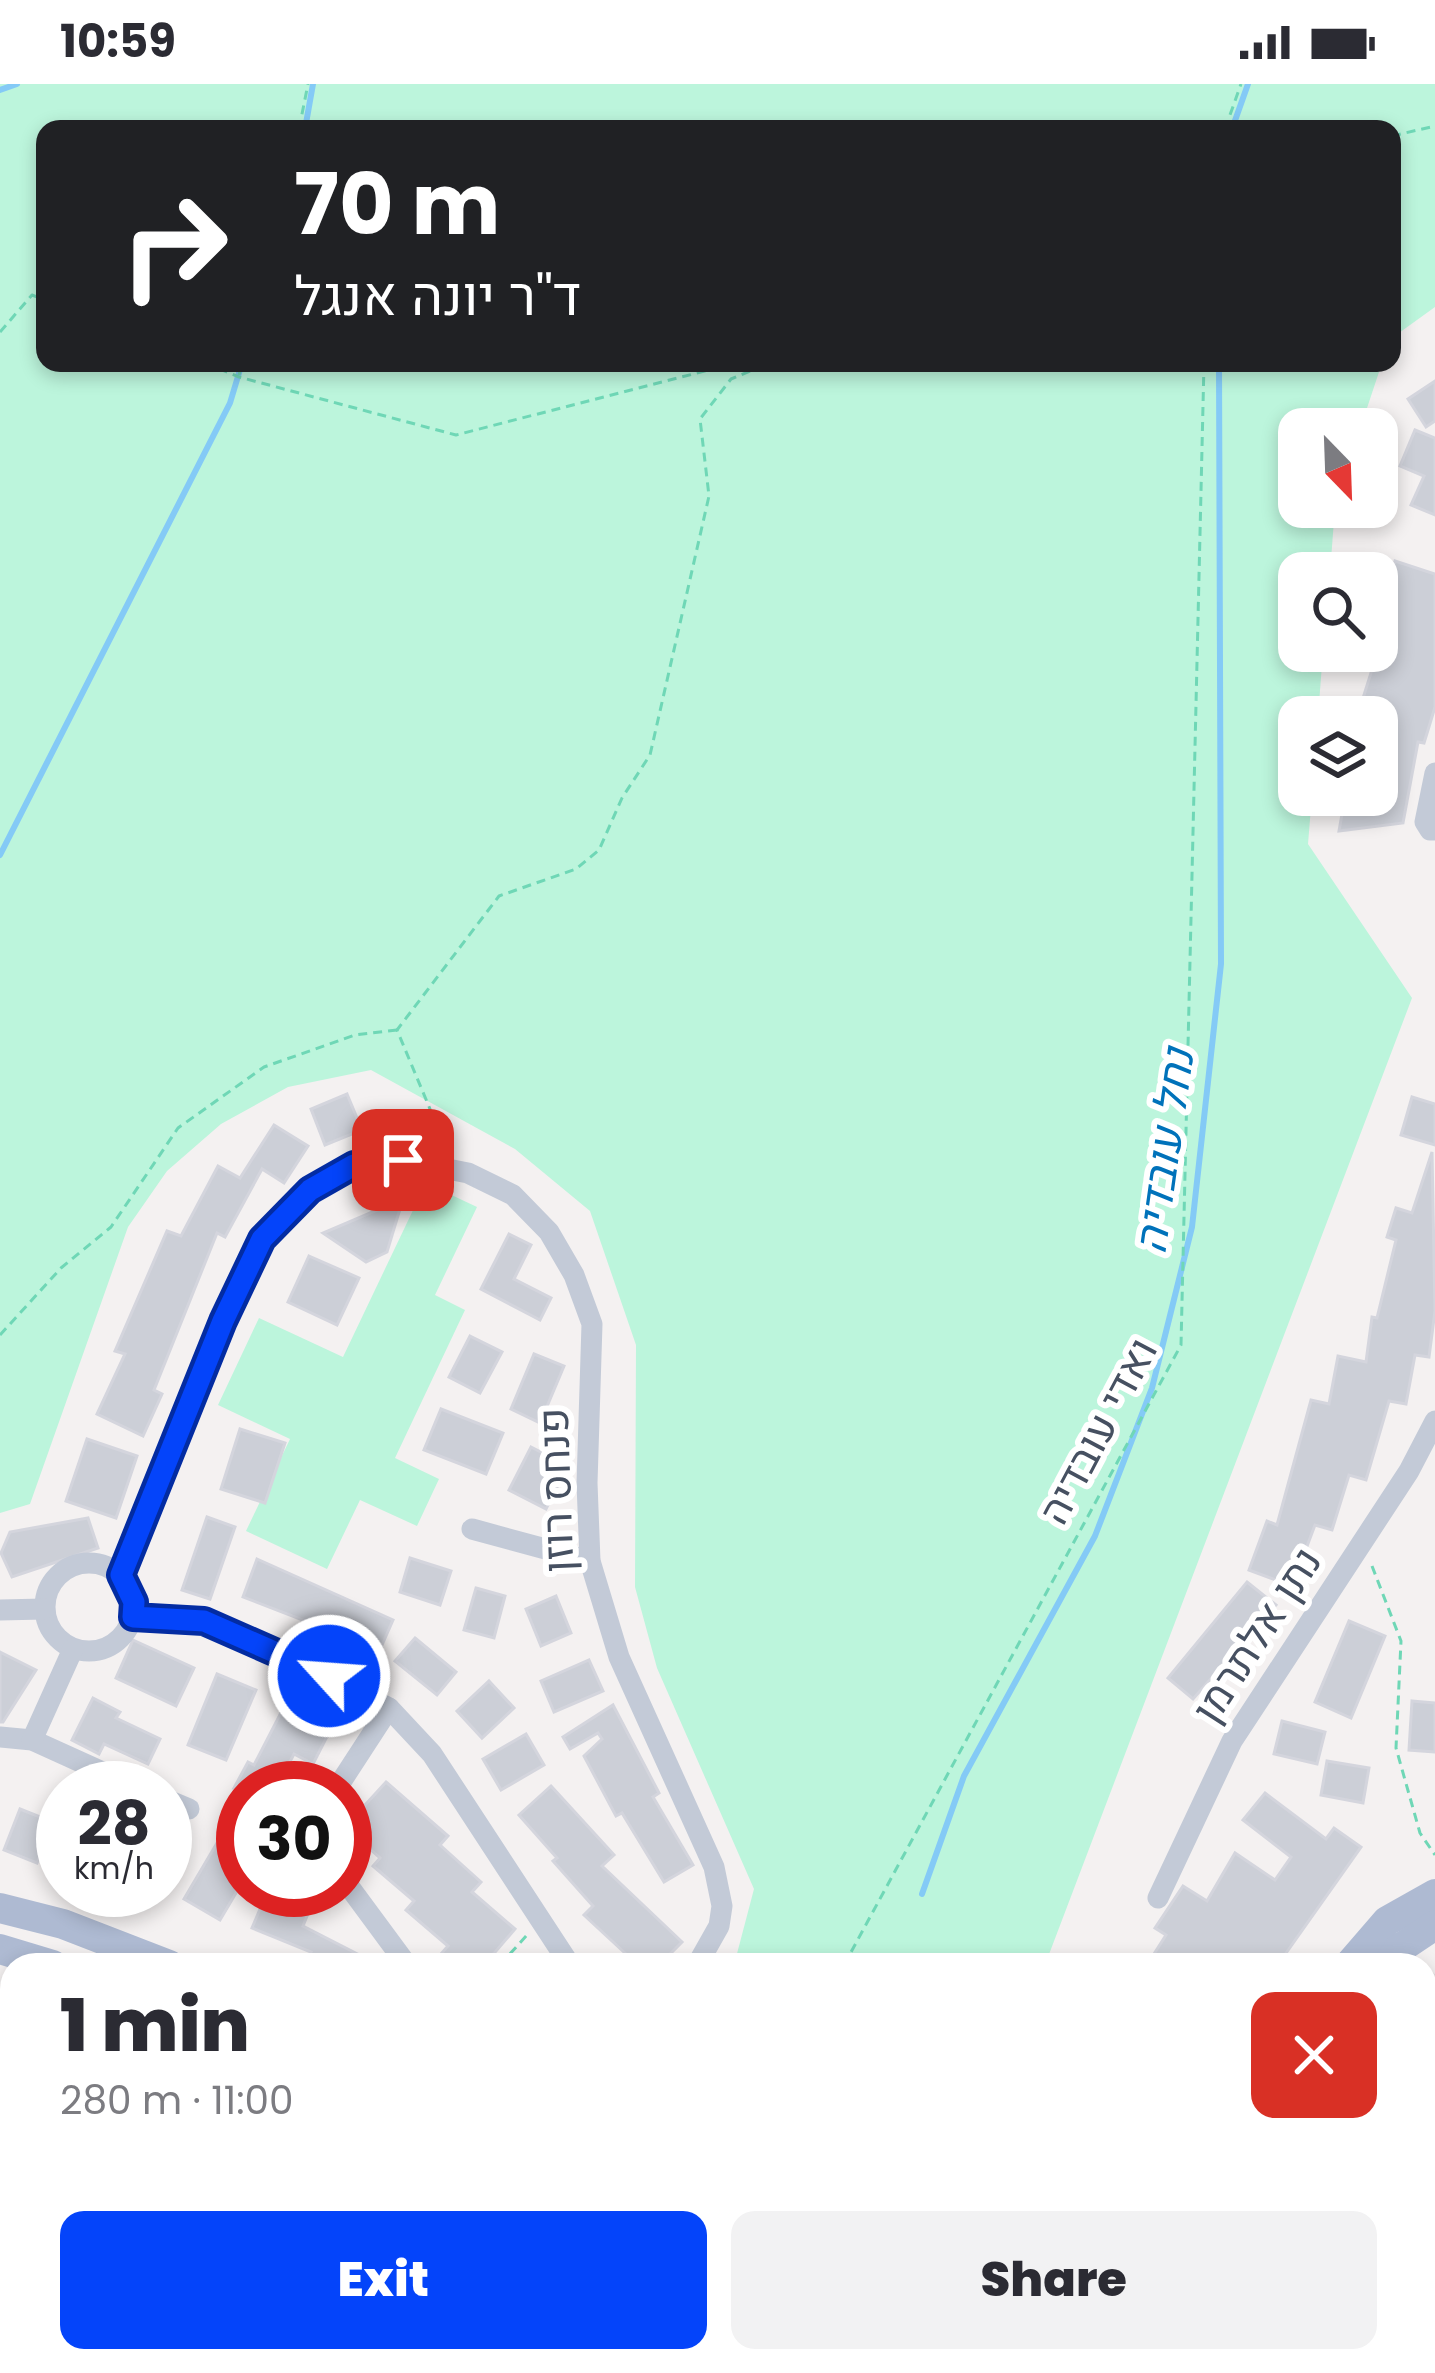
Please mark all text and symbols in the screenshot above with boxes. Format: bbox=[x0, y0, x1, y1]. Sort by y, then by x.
text: 10:59 bbox=[60, 10, 176, 73]
text: 70 m bbox=[294, 146, 500, 263]
icon: right bbox=[96, 168, 252, 324]
text: ד''ר יונה אנגל bbox=[294, 258, 581, 334]
north arrow bbox=[1278, 408, 1398, 528]
map controls bbox=[1278, 408, 1398, 816]
button: search bbox=[1278, 552, 1398, 672]
button: layers bbox=[1278, 696, 1398, 816]
water label: נחל עובדיה bbox=[1118, 1042, 1210, 1258]
pin bbox=[352, 1109, 454, 1211]
icon: arrive bbox=[370, 1127, 436, 1193]
street label: ואדי עובדיה bbox=[1024, 1327, 1172, 1535]
street label: פנחס רוזן bbox=[524, 1407, 588, 1573]
street label: נתן אלתרמן bbox=[1178, 1536, 1336, 1734]
position arrow bbox=[266, 1613, 392, 1739]
speed limit sign: 30 bbox=[216, 1761, 372, 1917]
text: 28 bbox=[77, 1782, 151, 1866]
text: km/h bbox=[74, 1847, 154, 1890]
text: 1 min bbox=[60, 1975, 250, 2076]
button: close bbox=[1251, 1992, 1377, 2118]
text: 280 m · 11:00 bbox=[60, 2073, 293, 2128]
button: Exit bbox=[60, 2211, 707, 2349]
button: Share bbox=[731, 2211, 1377, 2349]

